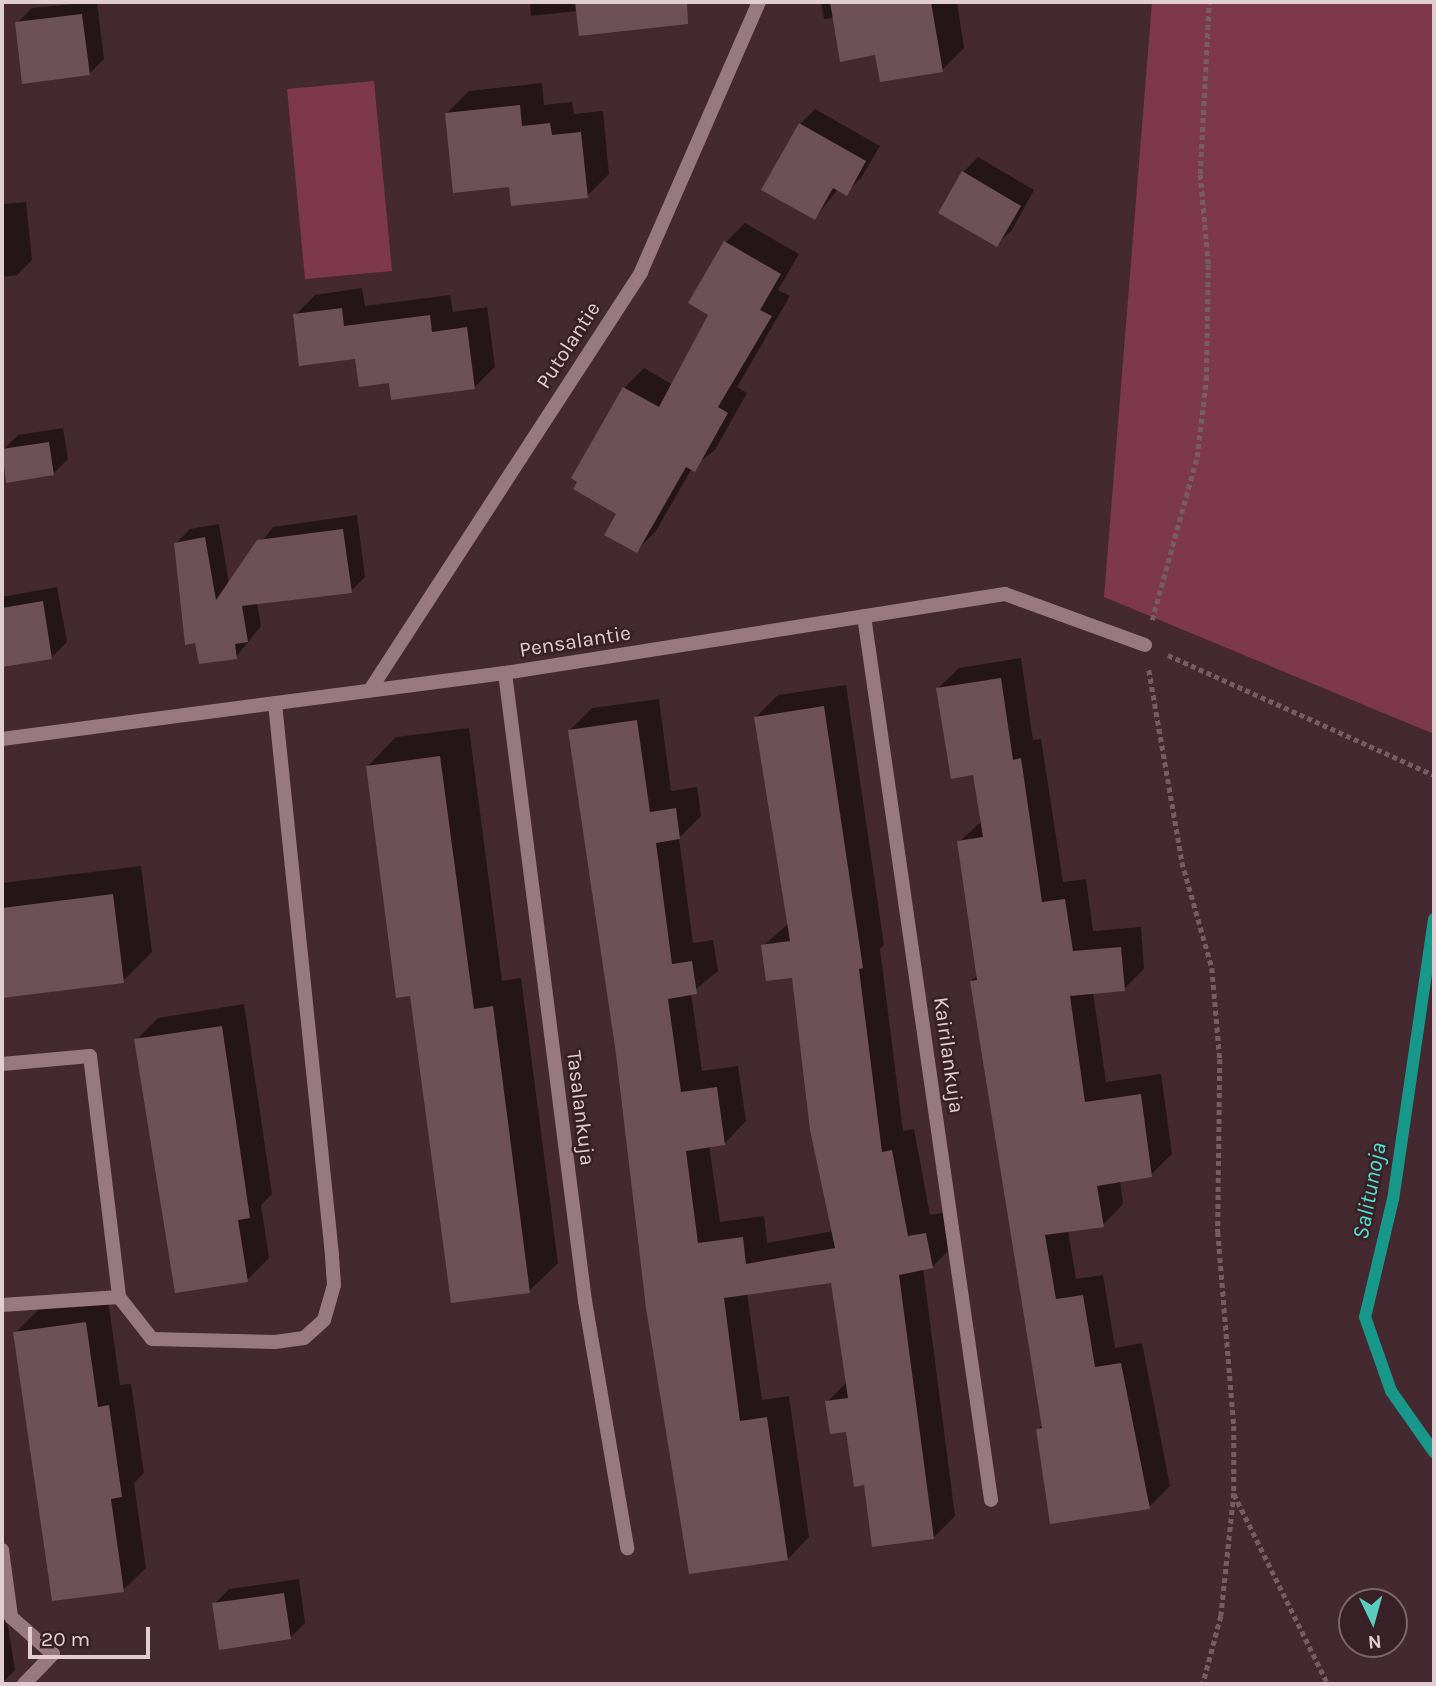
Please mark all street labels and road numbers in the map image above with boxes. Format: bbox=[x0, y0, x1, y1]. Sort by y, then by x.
street label: Putolantie bbox=[531, 297, 605, 393]
street label: Pensalantie bbox=[517, 620, 633, 662]
street label: Kairilankuja bbox=[928, 995, 970, 1115]
street label: Tasalankuja bbox=[561, 1049, 601, 1167]

